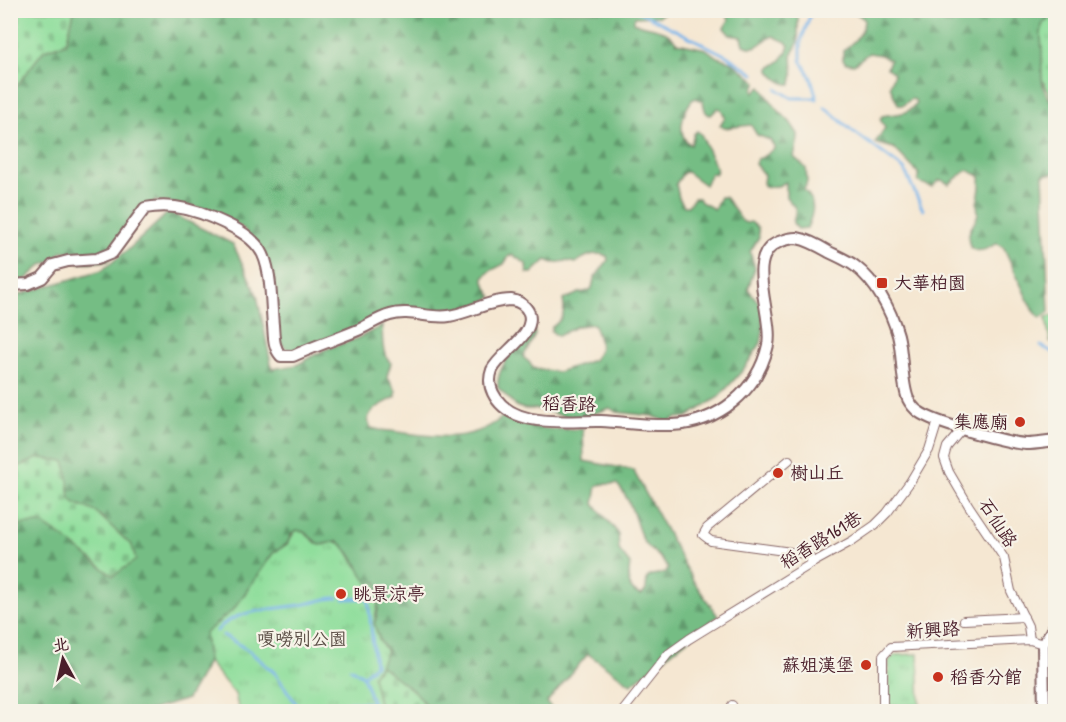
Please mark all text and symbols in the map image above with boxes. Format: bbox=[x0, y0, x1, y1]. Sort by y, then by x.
place label: 大華柏園 bbox=[894, 270, 966, 295]
marker: 大華柏園 bbox=[875, 276, 889, 290]
street label: 稻香路 bbox=[542, 390, 596, 417]
place label: 集應廟 bbox=[954, 409, 1008, 434]
marker: 集應廟 bbox=[1013, 415, 1027, 429]
place label: 樹山丘 bbox=[790, 460, 844, 485]
marker: 樹山丘 bbox=[771, 466, 785, 480]
street label: 石仙路 bbox=[973, 493, 1024, 552]
street label: 稻香路161巷 bbox=[775, 505, 866, 575]
place label: 眺景涼亭 bbox=[353, 581, 425, 606]
marker: 眺景涼亭 bbox=[334, 587, 348, 601]
street label: 新興路 bbox=[905, 616, 961, 643]
park label: 嗄嘮別公園 bbox=[257, 626, 347, 651]
north arrow bbox=[33, 629, 93, 689]
text: 北 bbox=[51, 632, 70, 656]
place label: 蘇姐漢堡 bbox=[782, 652, 854, 677]
marker: 蘇姐漢堡 bbox=[859, 658, 873, 672]
place label: 稻香分館 bbox=[950, 664, 1022, 689]
marker: 稻香分館 bbox=[931, 670, 945, 684]

